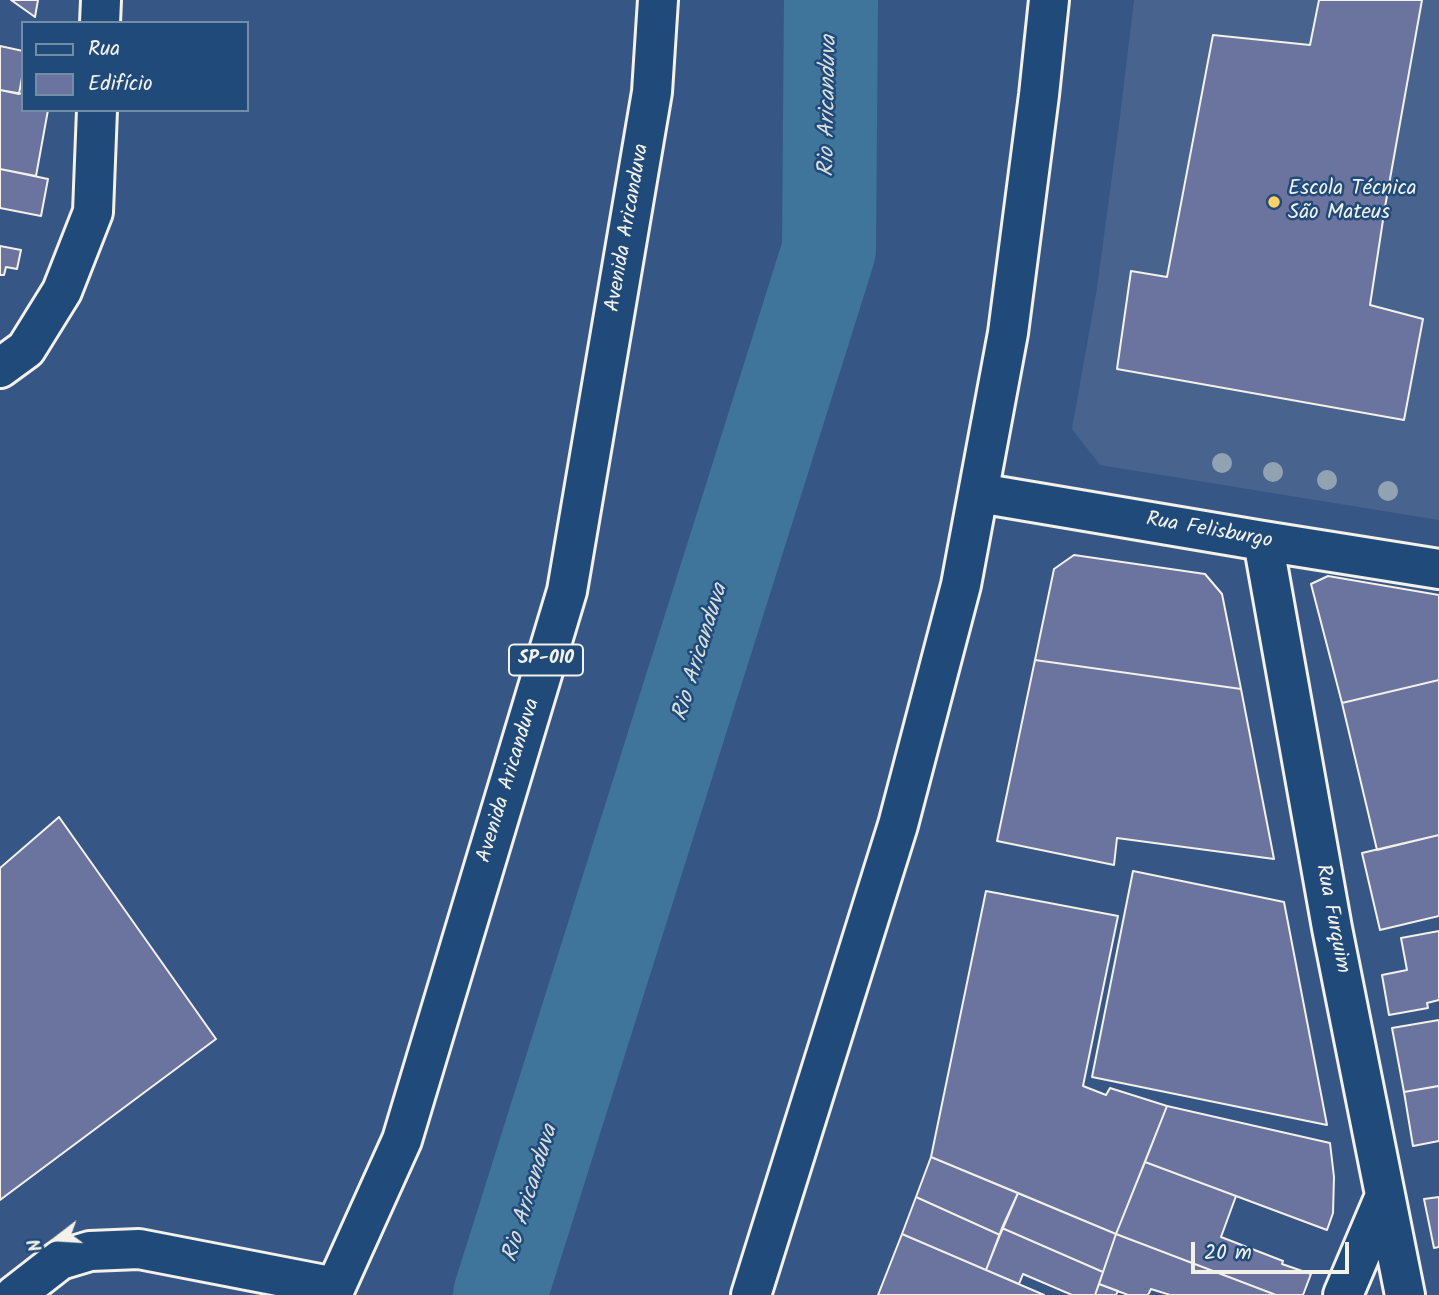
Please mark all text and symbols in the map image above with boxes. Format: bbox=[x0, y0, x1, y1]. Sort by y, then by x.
legend bbox=[21, 21, 248, 112]
text: Rua bbox=[88, 33, 120, 66]
water label: Rio Aricanduva bbox=[815, 35, 845, 177]
text: Edifício bbox=[88, 68, 153, 101]
street label: Avenida Aricanduva bbox=[602, 142, 656, 314]
place label: Escola Técnica São Mateus bbox=[1288, 177, 1417, 227]
marker: Escola Técnica São Mateus bbox=[1266, 194, 1282, 210]
street label: Rua Felisburgo bbox=[1144, 509, 1274, 555]
water label: Rio Aricanduva bbox=[668, 581, 736, 725]
road number: SP-010 bbox=[509, 645, 583, 676]
street label: Avenida Aricanduva bbox=[473, 696, 547, 866]
street label: Rua Furquim bbox=[1308, 862, 1354, 976]
water label: Rio Aricanduva bbox=[498, 1122, 566, 1266]
north arrow bbox=[21, 1204, 91, 1274]
scale bar bbox=[1194, 1228, 1352, 1272]
text: N bbox=[20, 1235, 52, 1255]
text: 20 m bbox=[1204, 1237, 1252, 1270]

